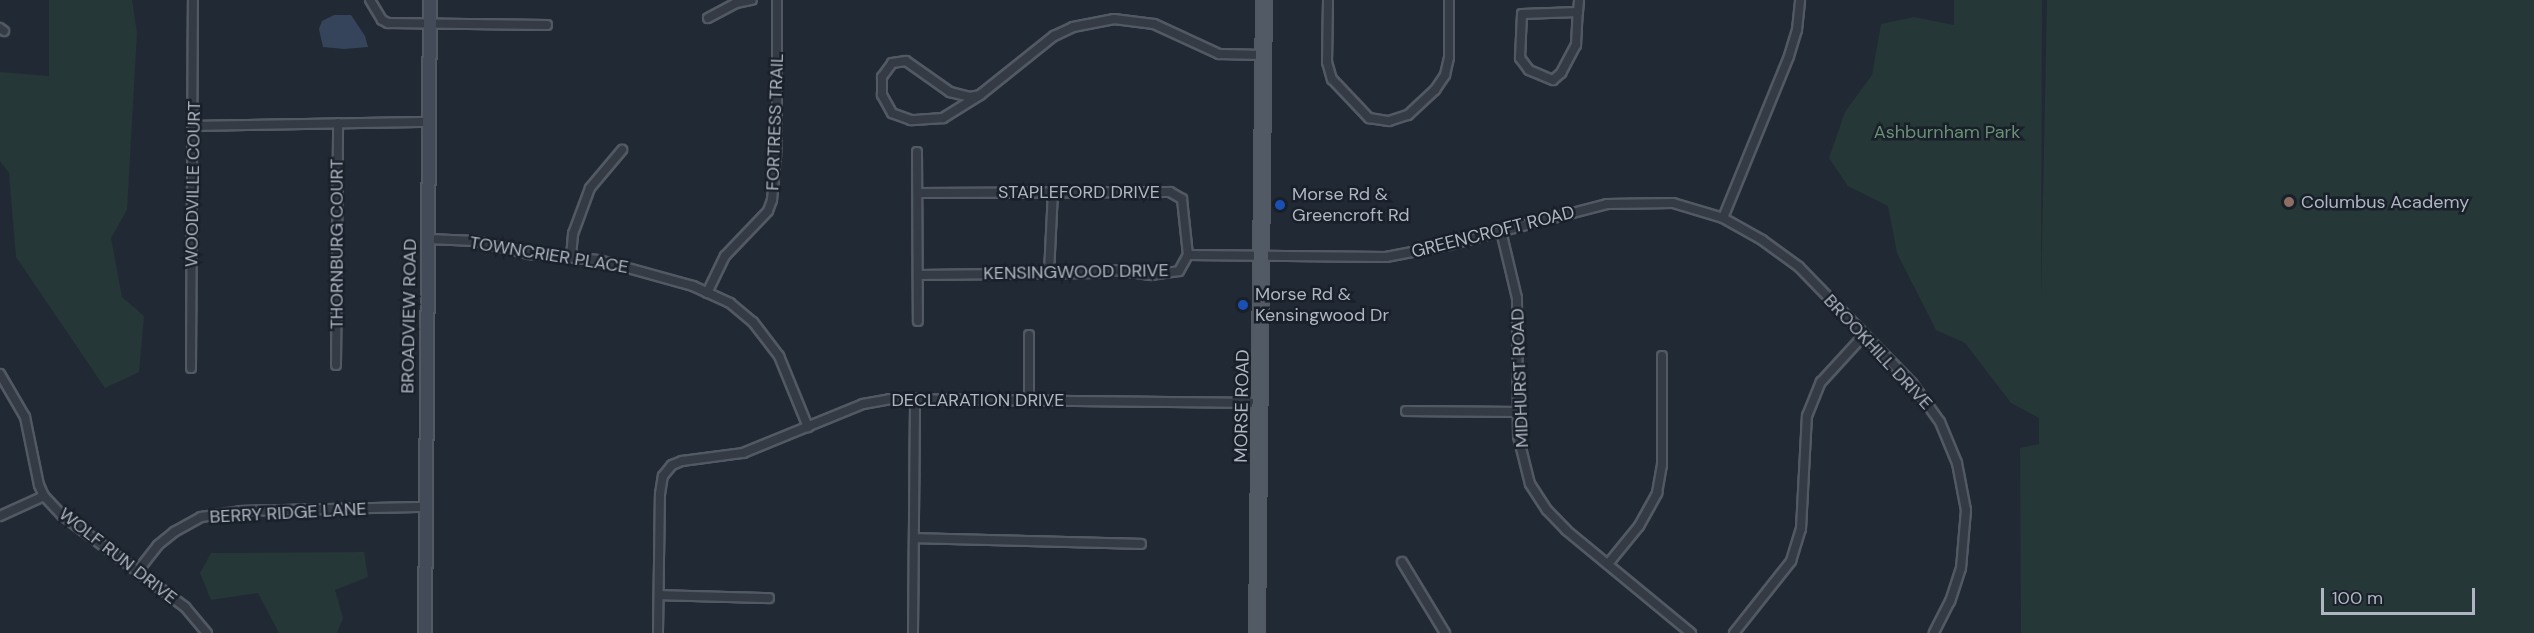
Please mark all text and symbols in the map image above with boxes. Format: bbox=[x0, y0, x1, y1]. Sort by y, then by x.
street label: FORTRESS TRAIL bbox=[762, 53, 788, 191]
street label: WOODVILLE COURT bbox=[181, 101, 205, 267]
park label: Ashburnham Park bbox=[1874, 121, 2020, 143]
street label: THORNBURG COURT bbox=[326, 159, 348, 329]
street label: STAPLEFORD DRIVE bbox=[998, 181, 1160, 203]
place label: Morse Rd & Greencroft Rd bbox=[1292, 184, 1409, 226]
place label: Columbus Academy bbox=[2301, 191, 2469, 213]
marker: Columbus Academy bbox=[2282, 195, 2296, 209]
marker: Morse Rd & Greencroft Rd bbox=[1273, 198, 1287, 212]
street label: GREENCROFT ROAD bbox=[1409, 201, 1577, 263]
street label: TOWNCRIER PLACE bbox=[468, 232, 630, 278]
street label: BROADVIEW ROAD bbox=[397, 238, 421, 394]
street label: KENSINGWOOD DRIVE bbox=[983, 260, 1169, 284]
place label: Morse Rd & Kensingwood Dr bbox=[1255, 284, 1389, 326]
street label: BROOKHILL DRIVE bbox=[1819, 290, 1937, 414]
marker: Morse Rd & Kensingwood Dr bbox=[1236, 298, 1250, 312]
street label: MIDHURST ROAD bbox=[1507, 308, 1533, 448]
street label: MORSE ROAD bbox=[1230, 349, 1254, 463]
street label: DECLARATION DRIVE bbox=[891, 389, 1065, 411]
street label: BERRY RIDGE LANE bbox=[209, 498, 367, 528]
street label: WOLF RUN DRIVE bbox=[55, 503, 181, 609]
scale bar bbox=[2324, 576, 2478, 614]
text: 100 m bbox=[2332, 586, 2383, 610]

